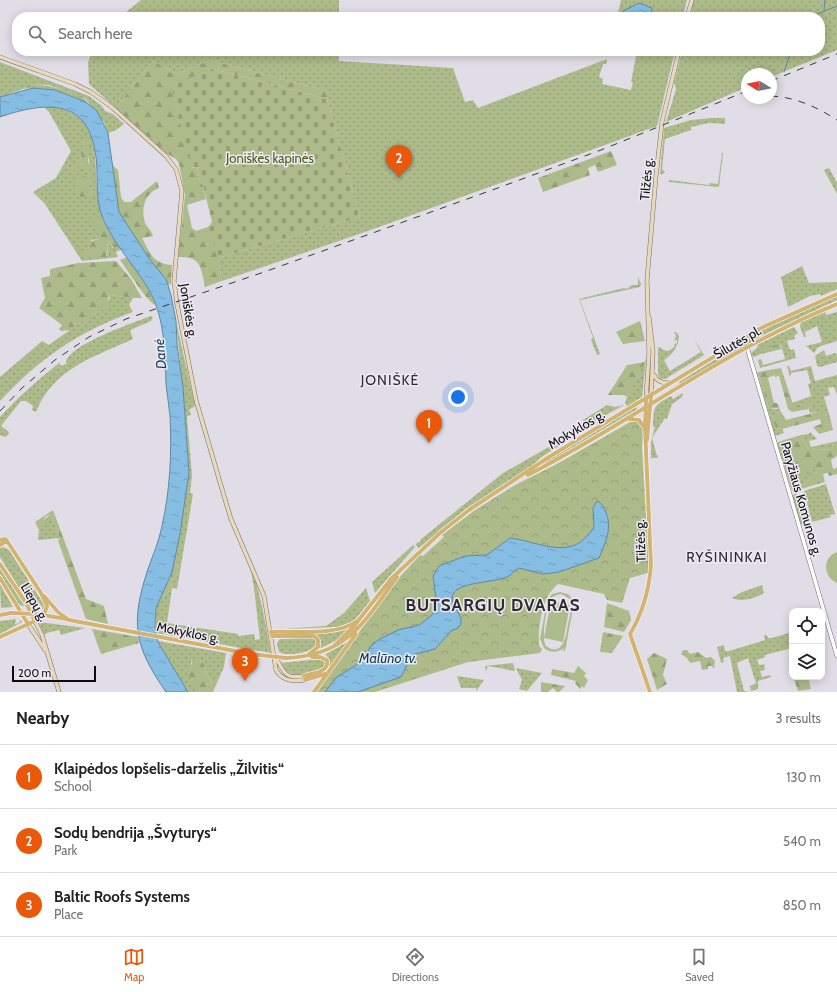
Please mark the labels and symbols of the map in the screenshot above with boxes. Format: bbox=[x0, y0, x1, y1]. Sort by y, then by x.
north arrow bbox=[741, 68, 777, 104]
pin: 2 bbox=[386, 145, 412, 178]
park label: Joniškės kapinės bbox=[225, 150, 315, 166]
street label: Tilžės g. bbox=[636, 157, 656, 201]
street label: Joniškės g. bbox=[177, 281, 201, 340]
street label: Šilutės pl. bbox=[710, 321, 764, 362]
water label: Danė bbox=[150, 337, 170, 370]
district label: JONIŠKĖ bbox=[360, 371, 419, 389]
your location bbox=[448, 387, 468, 407]
street label: Mokyklos g. bbox=[545, 406, 608, 452]
pin: 1 bbox=[416, 410, 442, 443]
street label: Paryžiaus Komunos g. bbox=[778, 440, 826, 558]
street label: Tilžės g. bbox=[631, 519, 649, 563]
district label: RYŠININKAI bbox=[686, 548, 768, 566]
street label: Liepų g. bbox=[18, 580, 53, 624]
district label: BUTSARGIŲ DVARAS bbox=[405, 595, 581, 615]
street label: Mokyklos g. bbox=[155, 618, 221, 646]
pin: 3 bbox=[232, 648, 258, 681]
water label: Malūno tv. bbox=[358, 649, 417, 667]
scale bar bbox=[12, 664, 96, 683]

